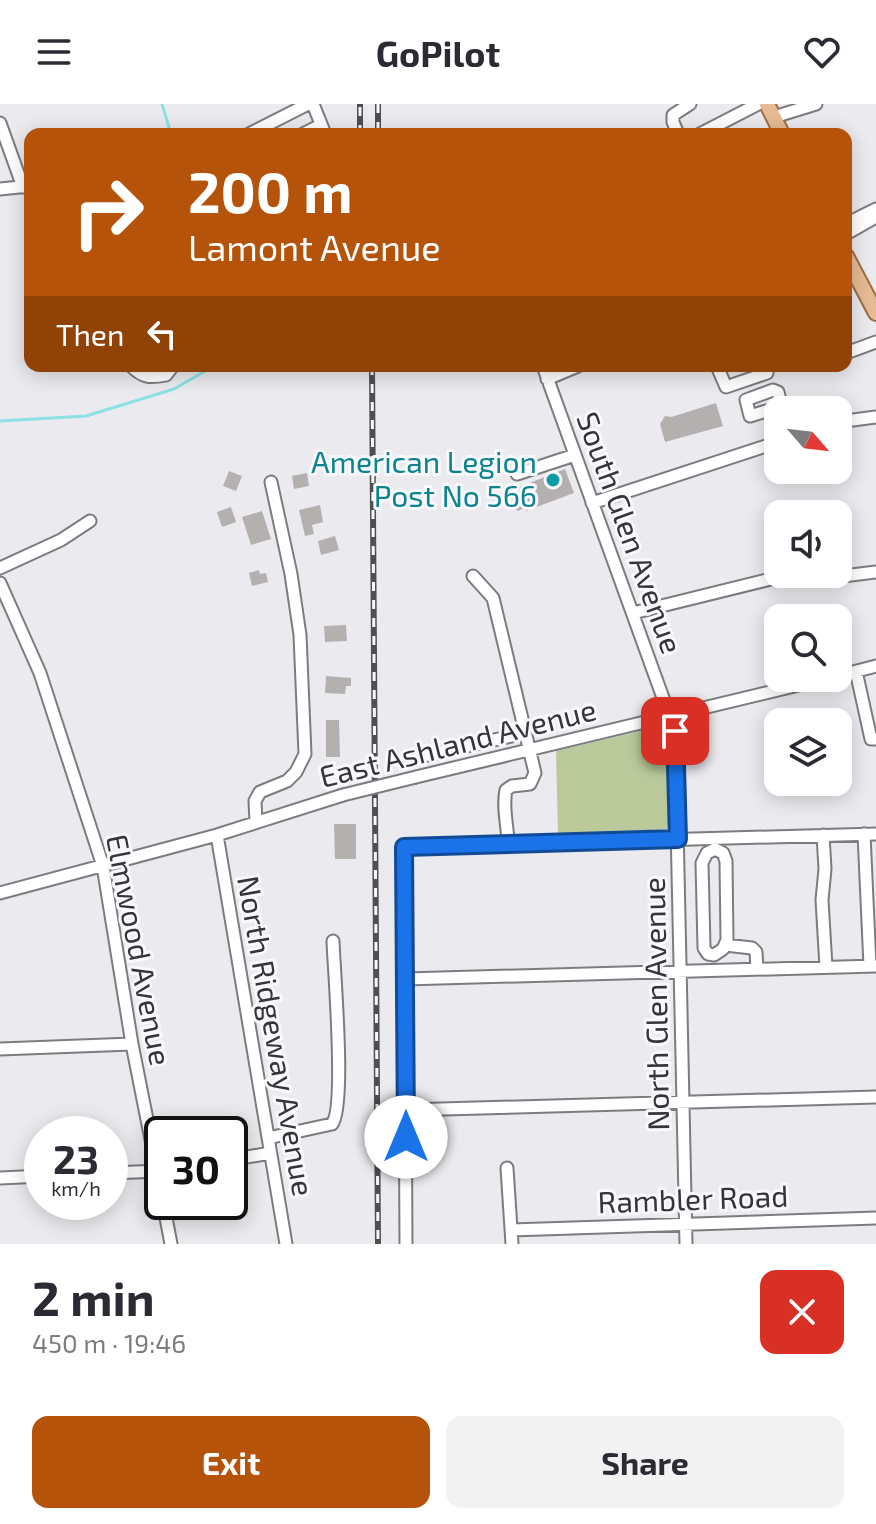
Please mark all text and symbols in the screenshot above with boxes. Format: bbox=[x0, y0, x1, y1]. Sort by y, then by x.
icon: menu bbox=[32, 30, 76, 74]
icon: heart bbox=[800, 30, 844, 74]
text: GoPilot bbox=[376, 31, 500, 74]
text: 200 m bbox=[188, 157, 353, 224]
icon: right bbox=[56, 160, 160, 264]
text: Lamont Avenue bbox=[188, 225, 441, 268]
icon: left bbox=[140, 312, 184, 356]
text: Then bbox=[56, 316, 124, 352]
north arrow bbox=[764, 396, 852, 484]
map controls bbox=[764, 396, 852, 796]
street label: South Glen Avenue bbox=[570, 407, 691, 658]
place label: American Legion Post No 566 bbox=[311, 443, 537, 513]
marker: American Legion Post No 566 bbox=[544, 471, 562, 489]
button: sound bbox=[764, 500, 852, 588]
button: search bbox=[764, 604, 852, 692]
street label: East Ashland Avenue bbox=[316, 690, 600, 794]
pin bbox=[641, 697, 709, 765]
button: layers bbox=[764, 708, 852, 796]
icon: arrive bbox=[653, 709, 697, 753]
street label: Elmwood Avenue bbox=[100, 831, 180, 1068]
street label: North Ridgeway Avenue bbox=[231, 873, 323, 1199]
street label: North Glen Avenue bbox=[635, 877, 675, 1131]
position arrow bbox=[364, 1095, 448, 1179]
speed limit sign: 30 bbox=[144, 1116, 248, 1220]
text: 23 bbox=[53, 1134, 99, 1182]
text: km/h bbox=[51, 1176, 101, 1200]
street label: Rambler Road bbox=[597, 1177, 789, 1219]
text: 2 min bbox=[32, 1268, 155, 1326]
button: close bbox=[760, 1270, 844, 1354]
text: 450 m · 19:46 bbox=[32, 1327, 186, 1358]
button: Exit bbox=[32, 1416, 430, 1508]
button: Share bbox=[446, 1416, 844, 1508]

